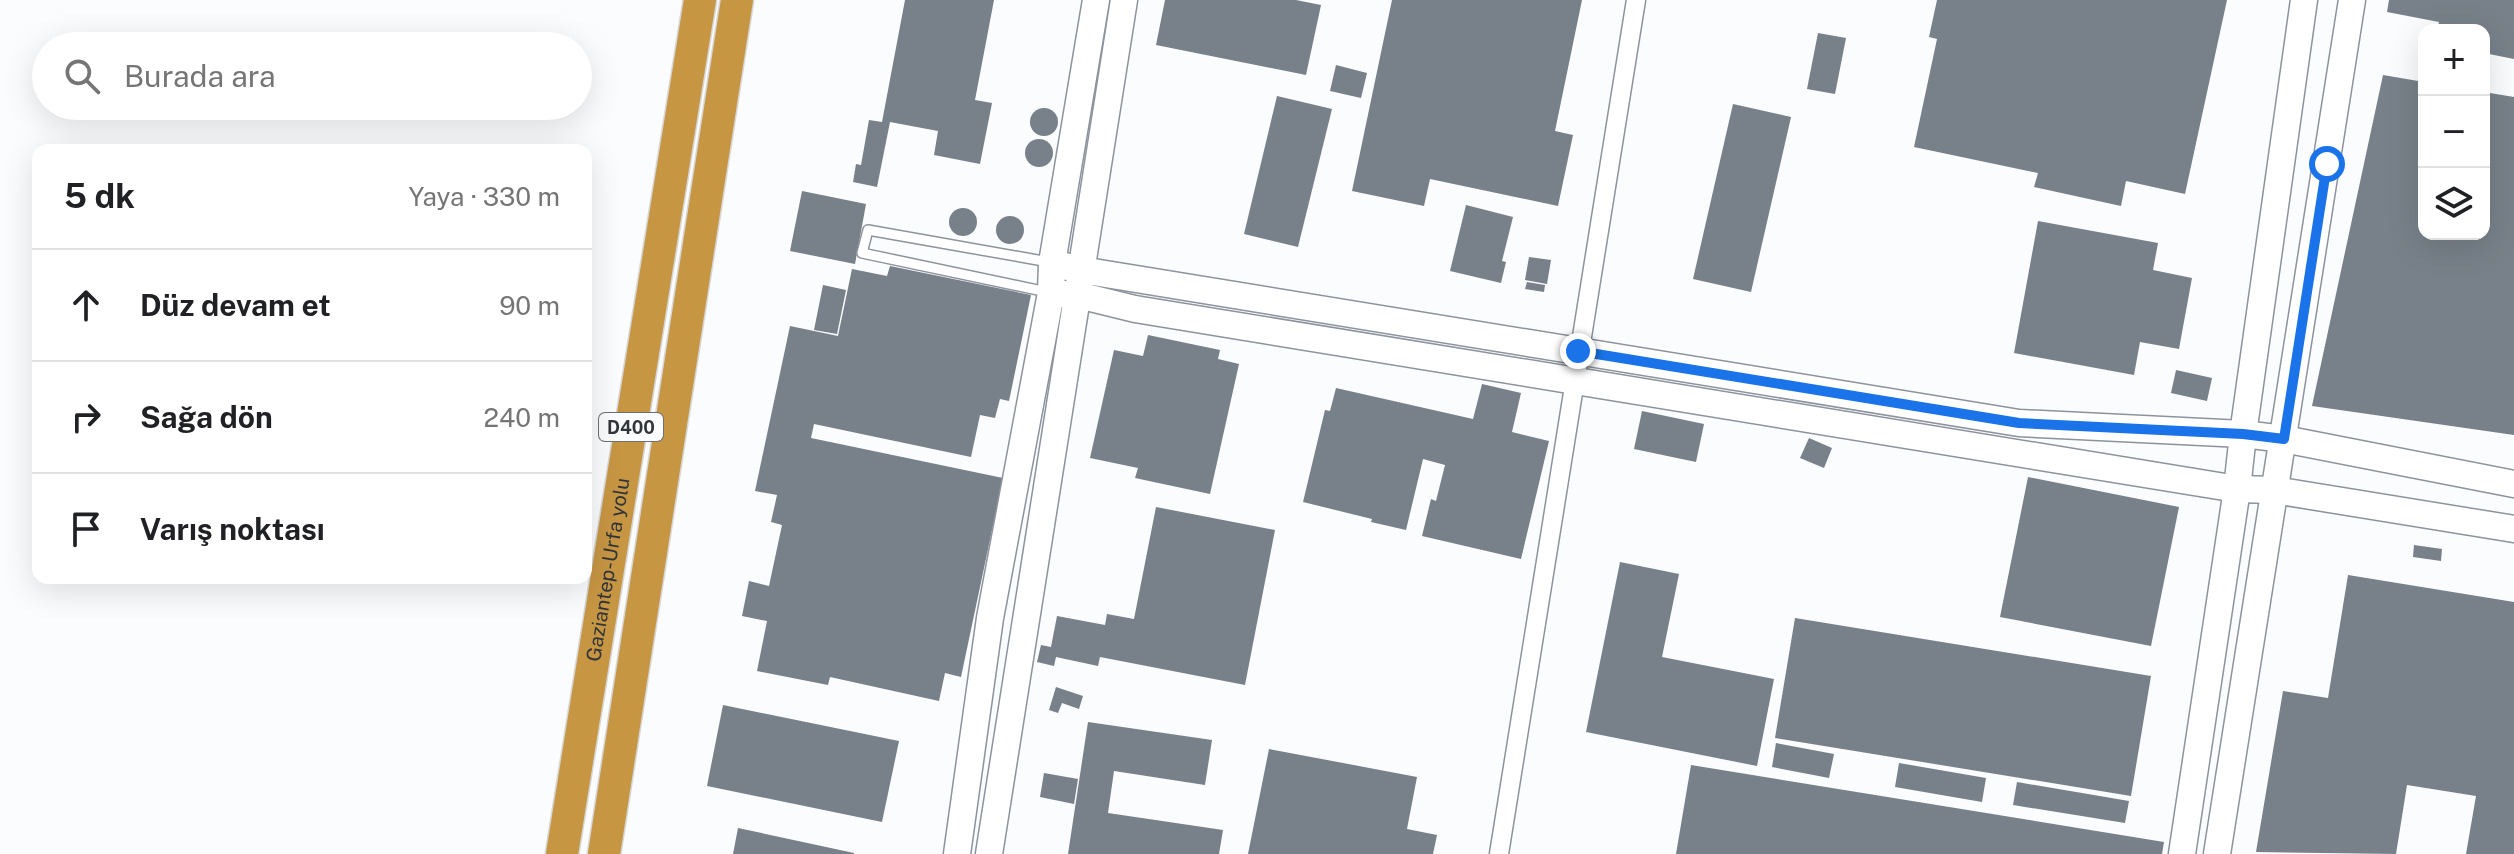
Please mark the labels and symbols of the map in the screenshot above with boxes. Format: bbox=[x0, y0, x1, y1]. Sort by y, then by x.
route start bbox=[2309, 146, 2345, 182]
route end bbox=[1560, 333, 1596, 369]
road number: D400 bbox=[599, 413, 663, 441]
street label: Gaziantep-Urfa yolu bbox=[581, 476, 635, 663]

